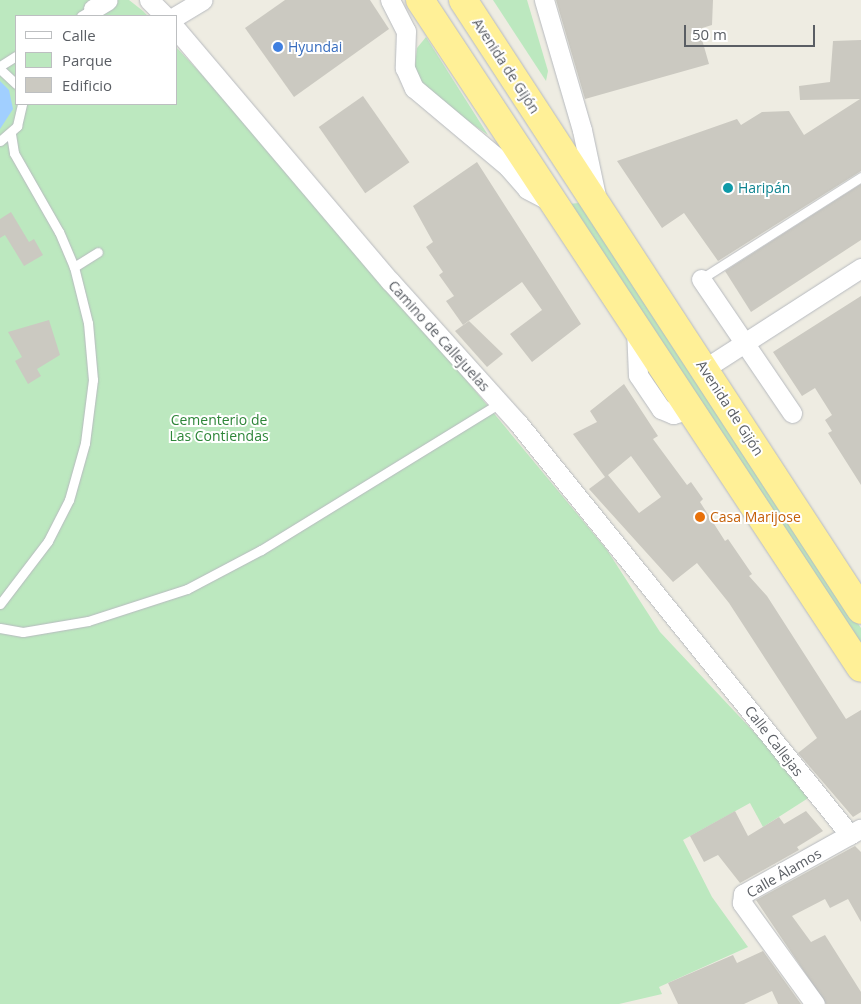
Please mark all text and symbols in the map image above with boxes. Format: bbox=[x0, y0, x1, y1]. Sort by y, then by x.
legend bbox=[15, 15, 178, 105]
street label: Avenida de Gijón bbox=[469, 15, 543, 117]
scale bar bbox=[686, 15, 817, 47]
text: 50 m bbox=[692, 24, 727, 44]
text: Calle bbox=[62, 25, 96, 45]
place label: Hyundai bbox=[288, 39, 342, 55]
marker: Hyundai bbox=[272, 41, 284, 53]
text: Parque bbox=[62, 50, 112, 70]
text: Edificio bbox=[62, 75, 112, 95]
place label: Haripán bbox=[738, 180, 790, 196]
marker: Haripán bbox=[722, 182, 734, 194]
street label: Camino de Callejuelas bbox=[385, 277, 493, 395]
street label: Avenida de Gijón bbox=[693, 357, 767, 459]
park label: Cementerio de Las Contiendas bbox=[169, 412, 269, 444]
place label: Casa Marijose bbox=[710, 509, 801, 525]
marker: Casa Marijose bbox=[694, 511, 706, 523]
street label: Calle Callejas bbox=[741, 702, 807, 780]
street label: Calle Álamos bbox=[744, 845, 824, 901]

